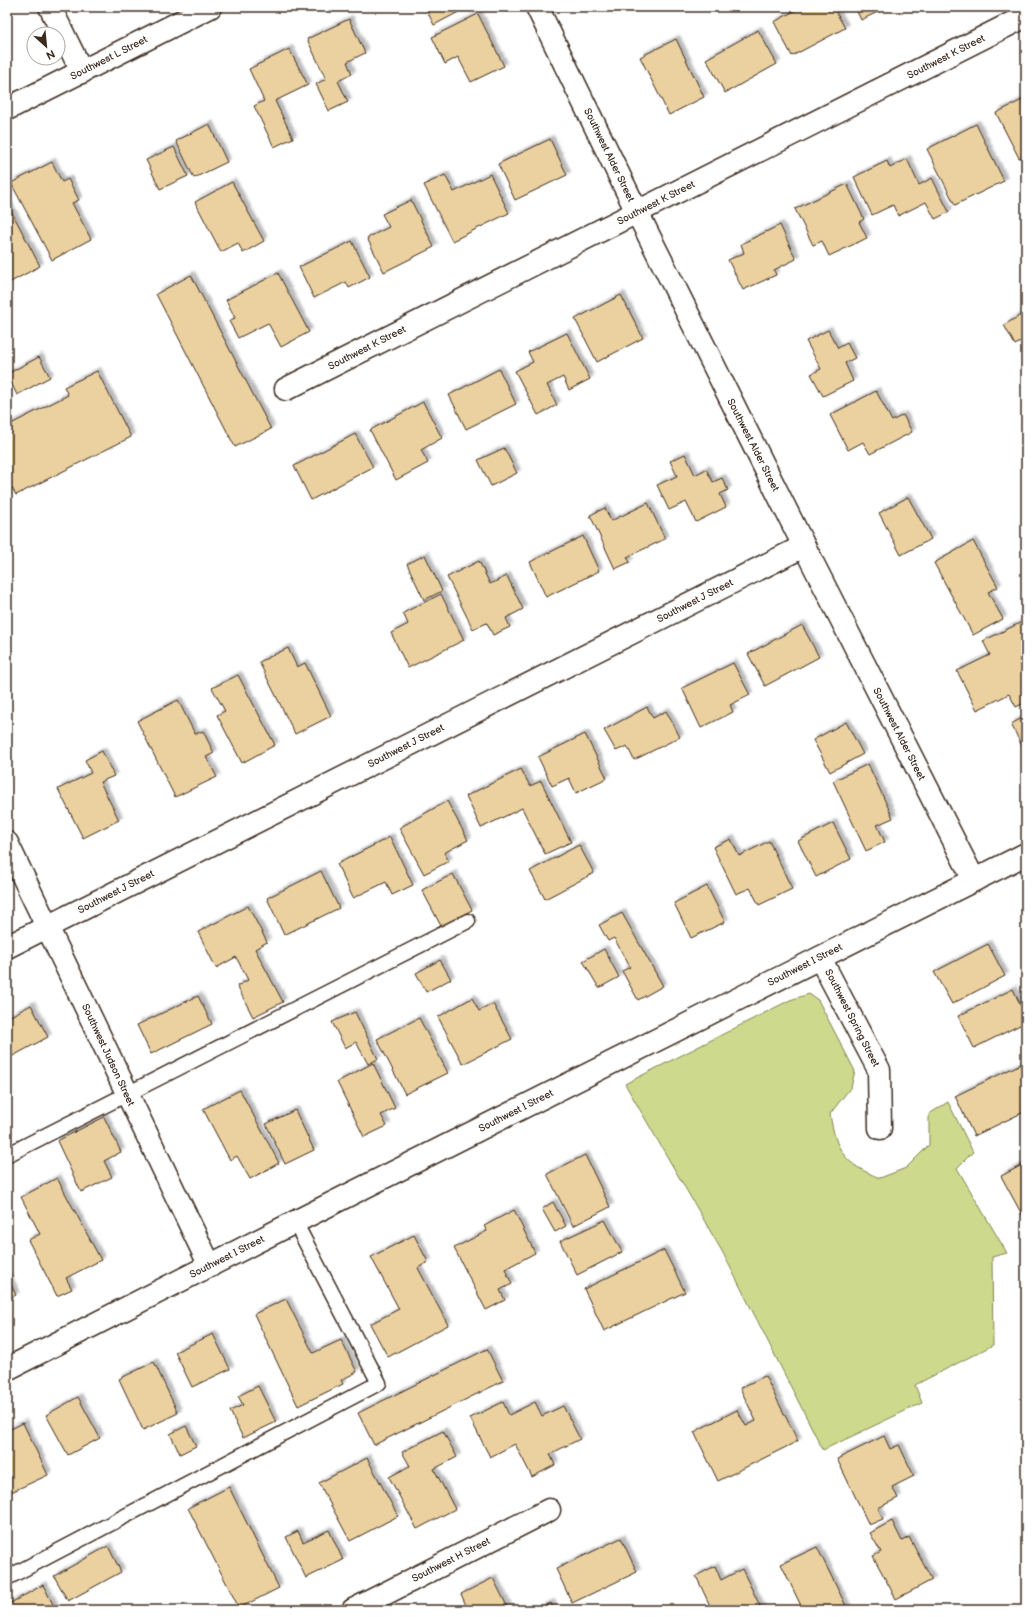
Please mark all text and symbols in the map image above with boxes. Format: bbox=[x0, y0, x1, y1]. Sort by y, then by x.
north arrow bbox=[26, 26, 66, 66]
street label: Southwest K Street bbox=[905, 32, 987, 82]
street label: Southwest L Street bbox=[69, 33, 149, 83]
text: N bbox=[44, 47, 57, 62]
street label: Southwest Alder Street bbox=[581, 106, 637, 204]
street label: Southwest K Street bbox=[615, 178, 697, 228]
street label: Southwest K Street bbox=[326, 323, 408, 373]
street label: Southwest Alder Street bbox=[724, 397, 782, 493]
street label: Southwest J Street bbox=[655, 577, 735, 625]
street label: Southwest Alder Street bbox=[870, 686, 928, 782]
street label: Southwest J Street bbox=[366, 722, 446, 770]
street label: Southwest J Street bbox=[76, 868, 156, 916]
street label: Southwest I Street bbox=[766, 941, 844, 989]
street label: Southwest Spring Street bbox=[822, 967, 882, 1069]
street label: Southwest Judson Street bbox=[79, 1002, 137, 1108]
street label: Southwest I Street bbox=[477, 1087, 555, 1135]
street label: Southwest I Street bbox=[188, 1233, 266, 1281]
street label: Southwest H Street bbox=[410, 1535, 492, 1585]

